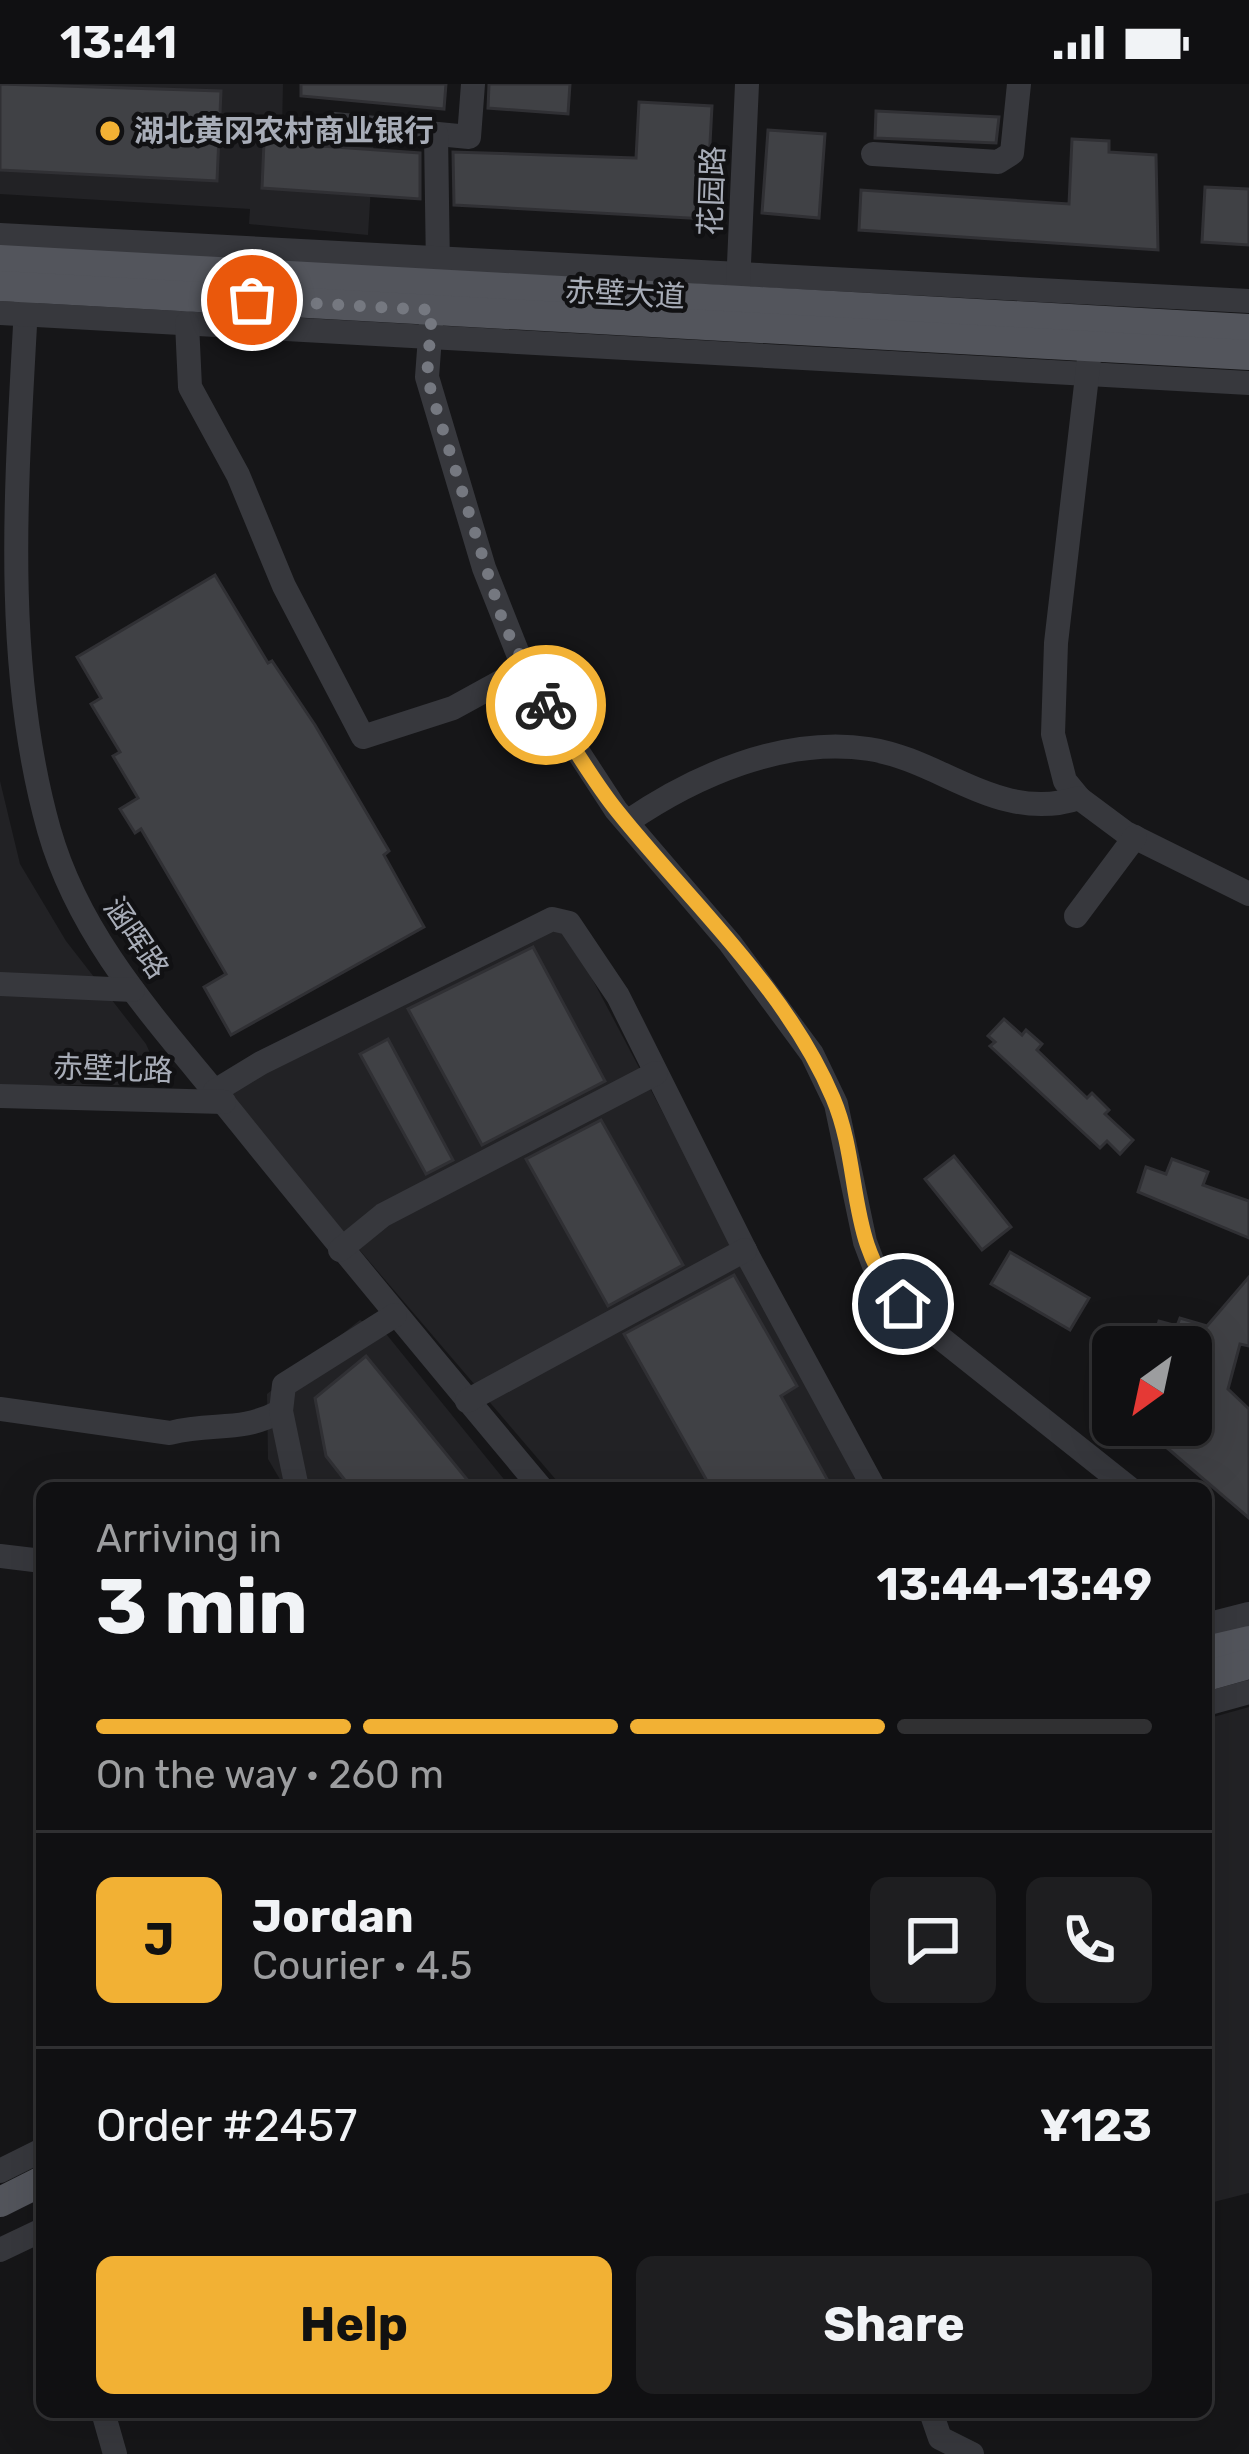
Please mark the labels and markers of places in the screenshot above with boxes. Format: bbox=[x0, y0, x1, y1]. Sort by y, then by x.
place label: 湖北黄冈农村商业银行 bbox=[134, 113, 434, 149]
marker: 湖北黄冈农村商业银行 bbox=[97, 118, 123, 144]
pin bbox=[201, 249, 303, 351]
pin bbox=[852, 1253, 954, 1355]

